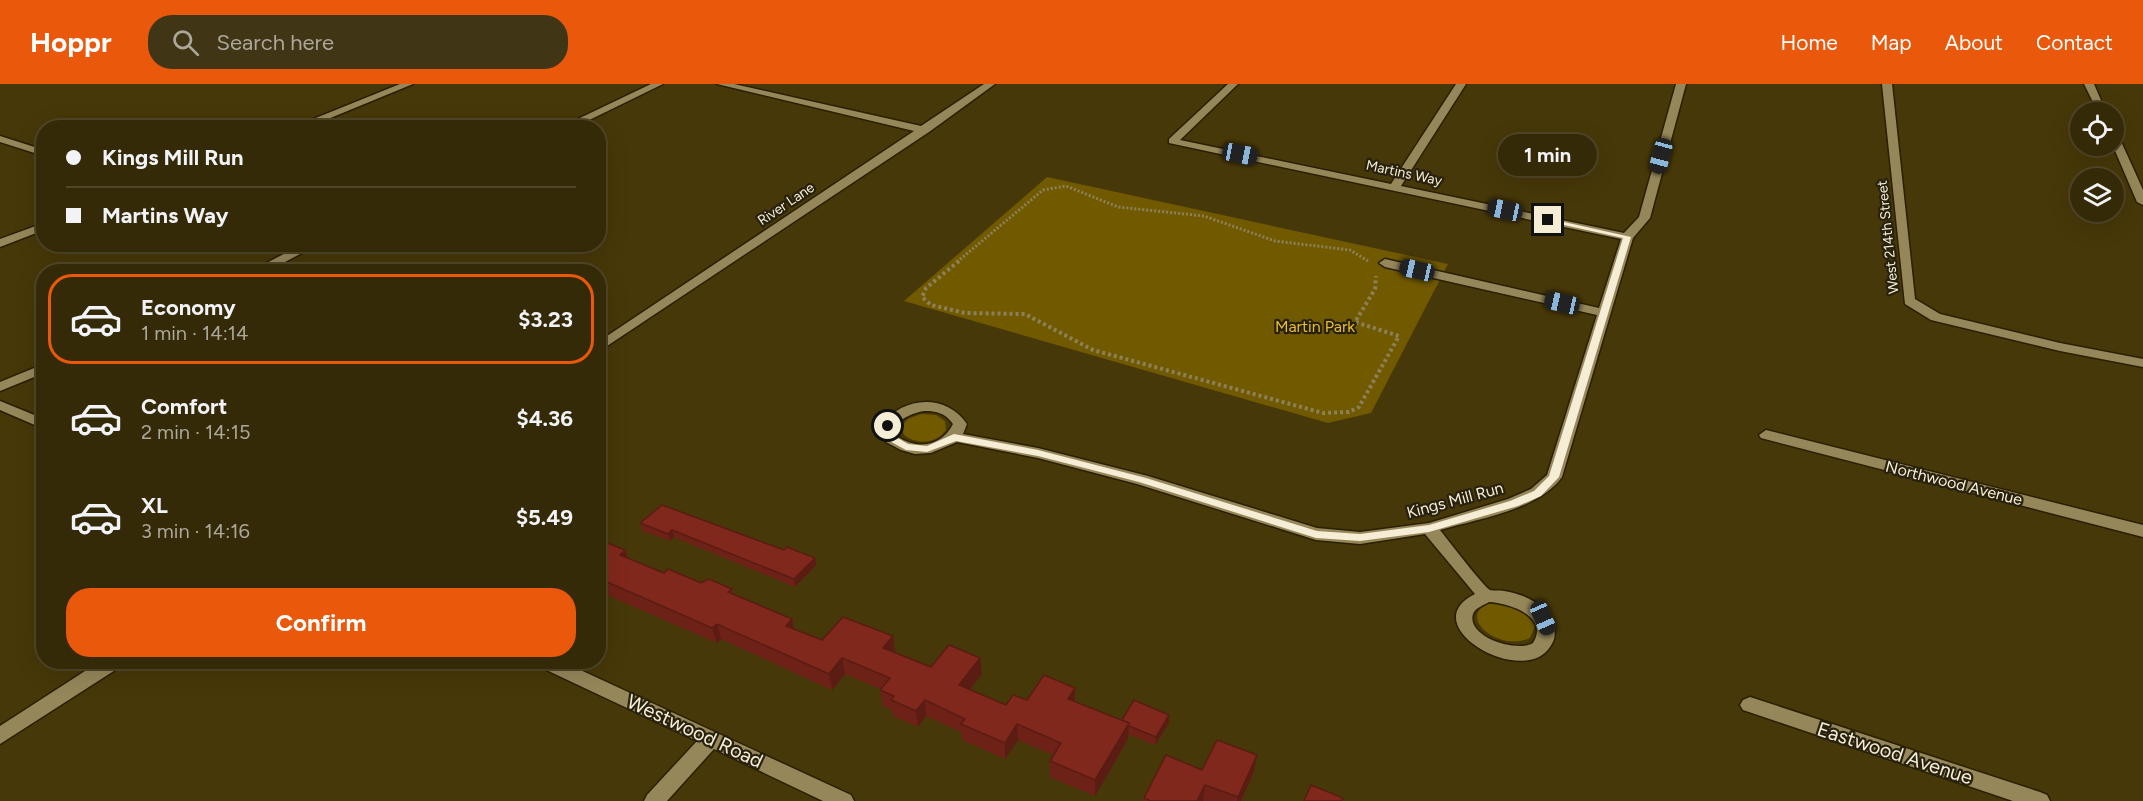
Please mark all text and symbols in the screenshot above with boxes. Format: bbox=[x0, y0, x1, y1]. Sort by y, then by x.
search box bbox=[148, 15, 568, 69]
text: Hoppr bbox=[30, 25, 112, 59]
icon: search bbox=[169, 26, 202, 59]
text: Search here bbox=[217, 29, 334, 56]
text: Home bbox=[1781, 30, 1838, 55]
text: Map bbox=[1871, 30, 1912, 55]
text: About bbox=[1945, 30, 2003, 55]
text: Contact bbox=[2036, 30, 2113, 55]
map controls bbox=[2070, 102, 2124, 222]
button: locate bbox=[2070, 102, 2124, 156]
callout: 1 min bbox=[1498, 133, 1598, 175]
car bbox=[1648, 136, 1674, 176]
car bbox=[1221, 142, 1259, 166]
text: 1 min bbox=[1524, 143, 1571, 167]
text: Kings Mill Run bbox=[102, 144, 243, 171]
street label: Martins Way bbox=[1364, 157, 1444, 189]
button: layers bbox=[2070, 168, 2124, 222]
street label: River Lane bbox=[754, 179, 818, 229]
street label: West 214th Street bbox=[1874, 179, 1902, 295]
car bbox=[1486, 197, 1524, 223]
text: Martins Way bbox=[102, 202, 228, 229]
route end bbox=[1534, 206, 1561, 233]
car bbox=[1397, 257, 1437, 283]
car bbox=[1542, 290, 1582, 316]
icon: car bbox=[69, 292, 123, 346]
text: Economy bbox=[141, 294, 236, 321]
text: $3.23 bbox=[518, 306, 573, 333]
park label: Martin Park bbox=[1275, 317, 1355, 336]
text: 1 min · 14:14 bbox=[141, 321, 248, 345]
icon: car bbox=[69, 391, 123, 445]
text: Comfort bbox=[141, 393, 227, 420]
text: $4.36 bbox=[516, 405, 573, 432]
route start bbox=[874, 412, 901, 439]
text: 2 min · 14:15 bbox=[141, 420, 250, 444]
street label: Northwood Avenue bbox=[1884, 457, 2025, 509]
street label: Kings Mill Run bbox=[1405, 478, 1505, 522]
icon: car bbox=[69, 490, 123, 544]
text: XL bbox=[141, 492, 168, 519]
text: $5.49 bbox=[516, 504, 573, 531]
text: 3 min · 14:16 bbox=[141, 519, 250, 543]
button: Confirm bbox=[66, 588, 576, 657]
car bbox=[1527, 598, 1559, 638]
street label: Westwood Road bbox=[623, 689, 767, 773]
street label: Eastwood Avenue bbox=[1814, 717, 1976, 789]

